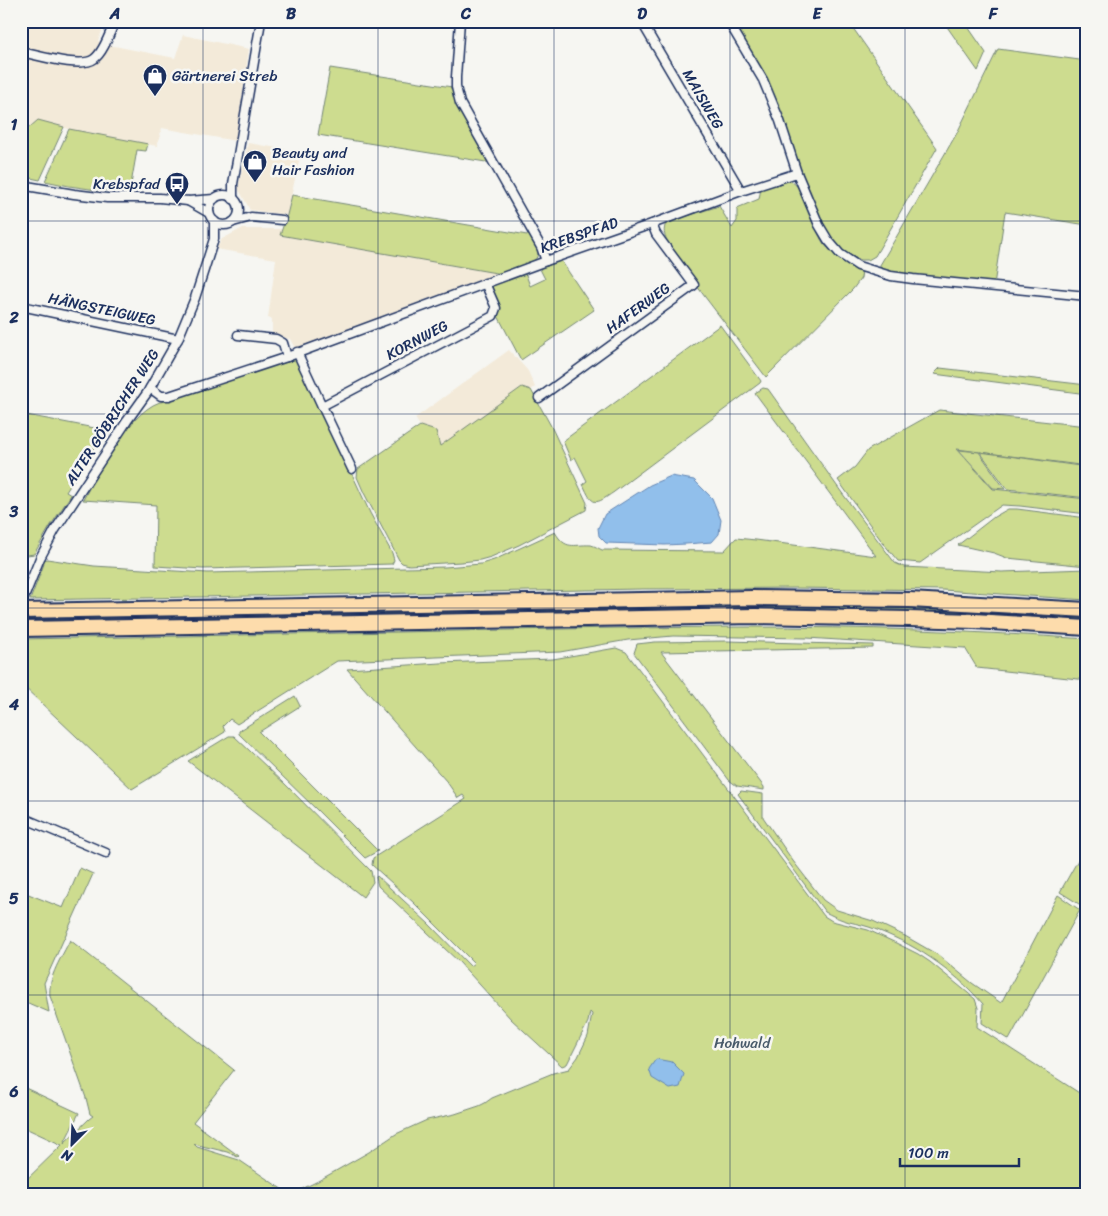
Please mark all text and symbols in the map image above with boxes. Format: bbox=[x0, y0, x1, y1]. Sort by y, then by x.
text: A bbox=[109, 0, 120, 28]
text: B bbox=[286, 0, 297, 28]
text: C bbox=[460, 0, 472, 28]
text: D bbox=[637, 0, 647, 28]
text: E bbox=[813, 0, 823, 28]
text: F bbox=[988, 0, 999, 28]
shop icon: Gärtnerei Streb bbox=[142, 63, 168, 97]
place label: Gärtnerei Streb bbox=[172, 63, 277, 89]
street label: MAISWEG bbox=[675, 64, 731, 135]
text: 1 bbox=[11, 110, 18, 139]
place label: Beauty and Hair Fashion bbox=[272, 140, 355, 183]
shop icon: Beauty and Hair Fashion bbox=[242, 149, 268, 183]
place label: Krebspfad bbox=[93, 171, 161, 197]
bus stop icon: Krebspfad bbox=[164, 171, 190, 205]
street label: KREBSPFAD bbox=[536, 209, 622, 261]
street label: HAFERWEG bbox=[600, 275, 676, 341]
street label: HÄNGSTEIGWEG bbox=[46, 285, 158, 333]
text: 2 bbox=[8, 303, 19, 332]
street label: KORNWEG bbox=[381, 313, 453, 367]
street label: ALTER GÖBRICHER WEG bbox=[57, 343, 166, 492]
text: 3 bbox=[9, 497, 19, 526]
text: 4 bbox=[8, 690, 19, 719]
text: 5 bbox=[9, 884, 19, 913]
park label: Hohwald bbox=[714, 1030, 771, 1056]
text: 6 bbox=[8, 1077, 19, 1106]
north arrow bbox=[48, 1118, 98, 1168]
scale bar bbox=[900, 1136, 1019, 1168]
text: 100 m bbox=[908, 1140, 949, 1166]
text: N bbox=[57, 1142, 77, 1169]

